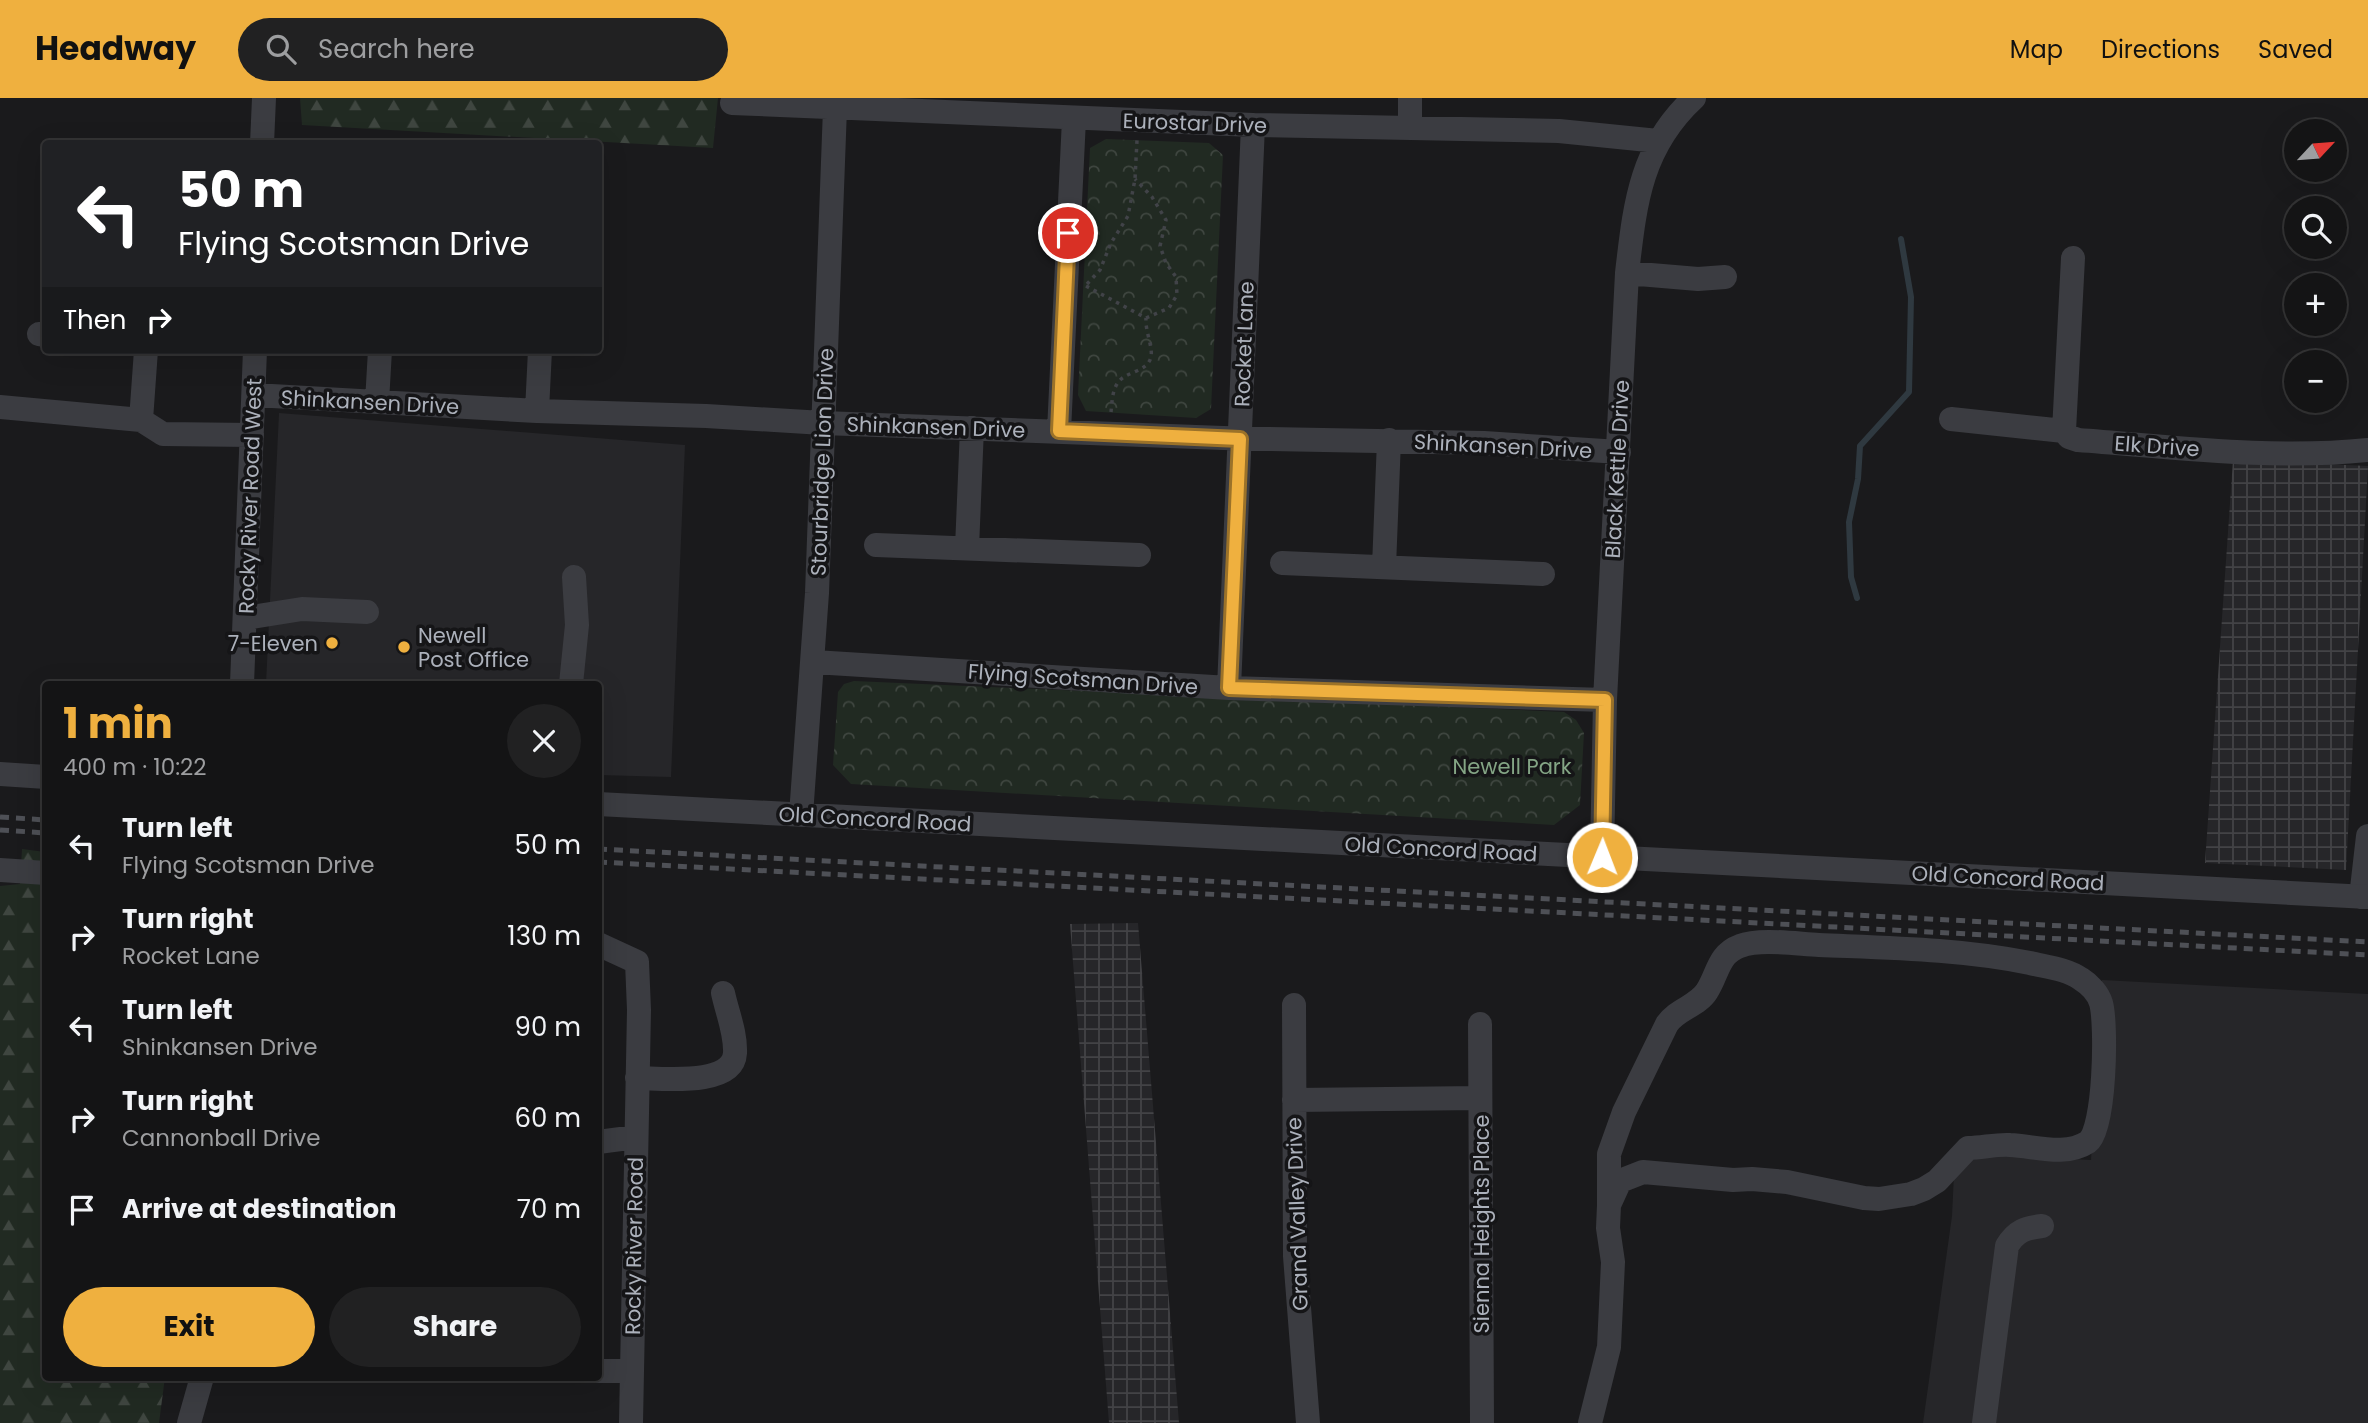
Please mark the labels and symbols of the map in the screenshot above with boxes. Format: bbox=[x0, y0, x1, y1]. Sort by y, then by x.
street label: Eurostar Drive bbox=[1122, 106, 1268, 140]
north arrow bbox=[2284, 119, 2347, 182]
pin bbox=[1038, 203, 1098, 263]
street label: Rocket Lane bbox=[1227, 281, 1261, 407]
street label: Stourbridge Lion Drive bbox=[804, 347, 840, 577]
street label: Rocky River Road West bbox=[231, 378, 269, 614]
street label: Black Kettle Drive bbox=[1598, 379, 1636, 559]
street label: Shinkansen Drive bbox=[280, 383, 460, 421]
street label: Shinkansen Drive bbox=[846, 409, 1026, 445]
street label: Shinkansen Drive bbox=[1413, 427, 1593, 465]
street label: Elk Drive bbox=[2114, 429, 2200, 463]
place label: Newell Post Office bbox=[418, 621, 529, 674]
place label: 7-Eleven bbox=[228, 629, 318, 658]
marker: 7-Eleven bbox=[324, 635, 340, 651]
marker: Newell Post Office bbox=[396, 639, 412, 655]
street label: Flying Scotsman Drive bbox=[967, 656, 1199, 702]
park label: Newell Park bbox=[1453, 752, 1572, 781]
street label: Old Concord Road bbox=[778, 799, 972, 839]
position arrow bbox=[1565, 820, 1639, 894]
street label: Old Concord Road bbox=[1344, 829, 1538, 869]
street label: Old Concord Road bbox=[1911, 858, 2105, 898]
street label: Sienna Heights Place bbox=[1467, 1114, 1496, 1334]
street label: Grand Valley Drive bbox=[1279, 1117, 1315, 1311]
street label: Rocky River Road bbox=[618, 1157, 650, 1335]

